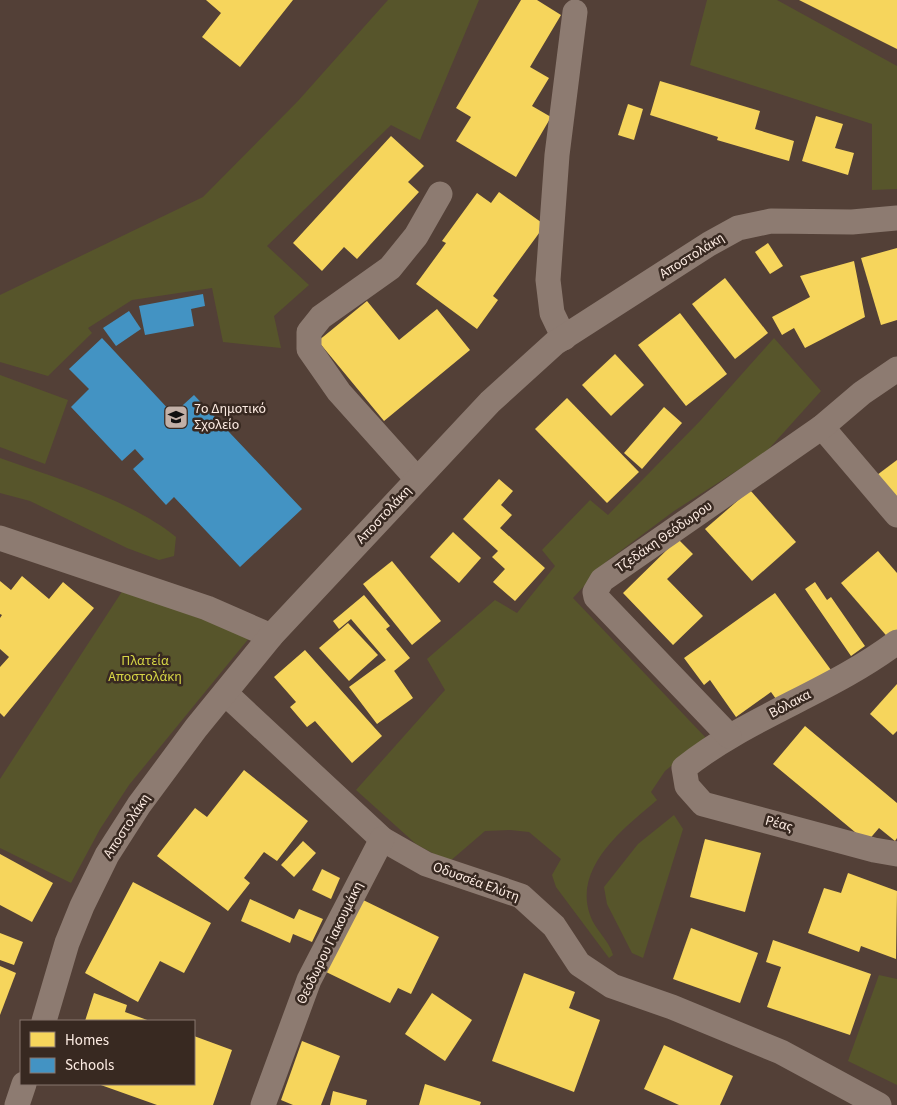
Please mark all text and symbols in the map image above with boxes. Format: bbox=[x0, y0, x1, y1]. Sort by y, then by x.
street label: Αποστολάκη bbox=[656, 228, 728, 284]
place label: 7ο Δημοτικό Σχολείο bbox=[194, 399, 266, 435]
school or university icon: 7ο Δημοτικό Σχολείο bbox=[163, 404, 189, 430]
street label: Αποστολάκη bbox=[352, 481, 416, 549]
street label: Τζεδάκη Θεόδωρου bbox=[612, 496, 716, 578]
park label: Πλατεία Αποστολάκη bbox=[108, 651, 182, 687]
street label: Βόλακα bbox=[766, 685, 815, 723]
street label: Αποστολάκη bbox=[99, 790, 155, 862]
street label: Ρέας bbox=[763, 811, 795, 837]
street label: Οδυσσέα Ελύτη bbox=[430, 857, 522, 907]
street label: Θεόδωρου Γιακουμάκη bbox=[292, 878, 368, 1008]
legend bbox=[20, 1020, 195, 1085]
text: Homes bbox=[65, 1030, 109, 1051]
text: Schools bbox=[65, 1055, 114, 1076]

